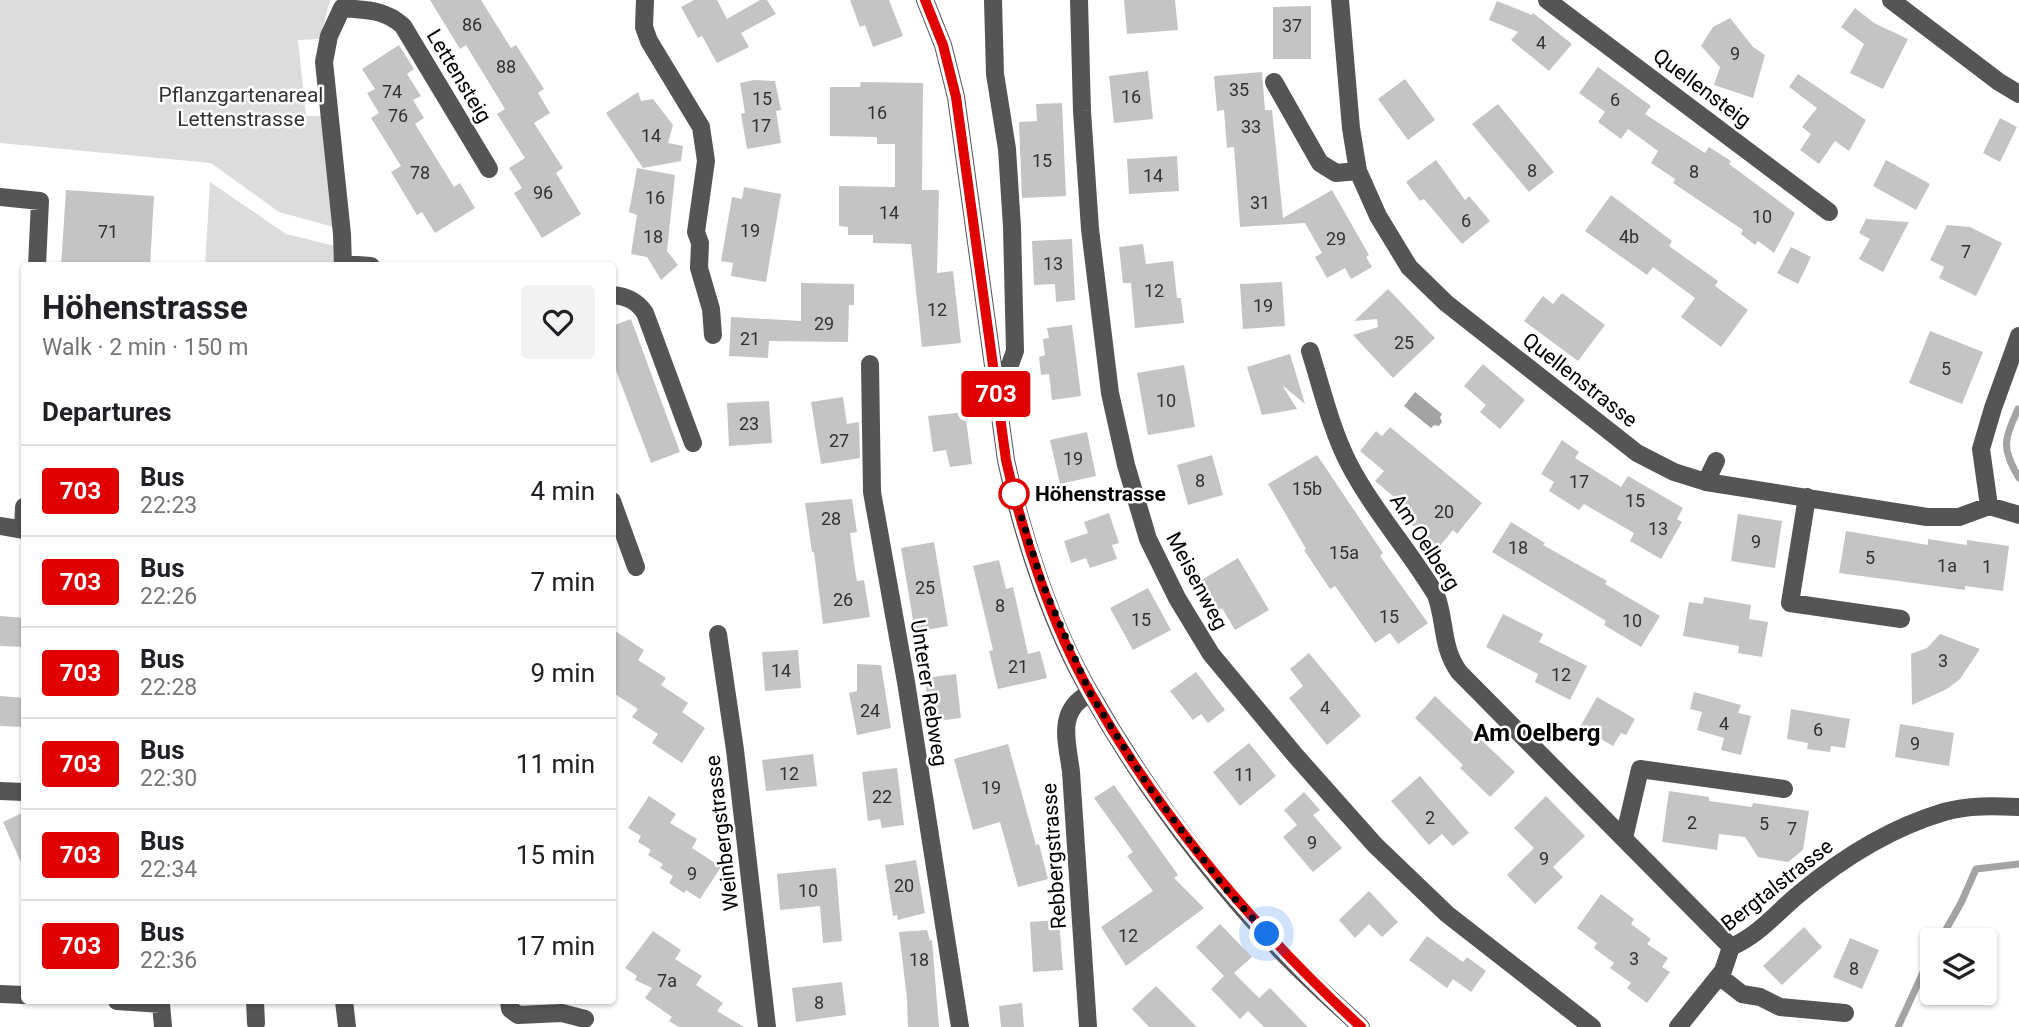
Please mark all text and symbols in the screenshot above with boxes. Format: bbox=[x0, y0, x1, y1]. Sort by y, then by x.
house number: 86 bbox=[462, 14, 482, 35]
house number: 37 bbox=[1282, 15, 1302, 36]
street label: Lettensteig bbox=[422, 25, 496, 127]
house number: 4 bbox=[1536, 32, 1546, 53]
house number: 9 bbox=[1730, 43, 1740, 64]
street label: Quellensteig bbox=[1649, 44, 1755, 132]
house number: 88 bbox=[496, 56, 516, 77]
house number: 35 bbox=[1229, 79, 1249, 100]
house number: 74 bbox=[382, 81, 402, 102]
park label: Pflanzgartenareal Lettenstrasse bbox=[159, 83, 323, 131]
house number: 16 bbox=[1121, 86, 1141, 107]
house number: 15 bbox=[752, 88, 772, 109]
house number: 6 bbox=[1610, 89, 1620, 110]
house number: 16 bbox=[867, 102, 887, 123]
house number: 76 bbox=[388, 105, 408, 126]
house number: 17 bbox=[751, 115, 771, 136]
house number: 33 bbox=[1241, 116, 1261, 137]
house number: 14 bbox=[641, 125, 661, 146]
house number: 15 bbox=[1032, 150, 1052, 171]
house number: 8 bbox=[1527, 160, 1537, 181]
house number: 8 bbox=[1689, 161, 1699, 182]
house number: 78 bbox=[410, 162, 430, 183]
house number: 14 bbox=[1143, 165, 1163, 186]
house number: 96 bbox=[533, 182, 553, 203]
house number: 16 bbox=[645, 187, 665, 208]
house number: 31 bbox=[1250, 192, 1270, 213]
house number: 14 bbox=[879, 202, 899, 223]
house number: 10 bbox=[1752, 206, 1772, 227]
house number: 6 bbox=[1461, 210, 1471, 231]
house number: 19 bbox=[740, 220, 760, 241]
house number: 71 bbox=[98, 221, 118, 242]
house number: 18 bbox=[643, 226, 663, 247]
house number: 4b bbox=[1619, 226, 1639, 247]
house number: 29 bbox=[1326, 228, 1346, 249]
house number: 7 bbox=[1961, 241, 1971, 262]
house number: 13 bbox=[1043, 253, 1063, 274]
house number: 12 bbox=[1144, 280, 1164, 301]
button: heart bbox=[521, 285, 595, 359]
text: Höhenstrasse bbox=[42, 288, 248, 327]
house number: 19 bbox=[1253, 295, 1273, 316]
house number: 12 bbox=[927, 299, 947, 320]
house number: 29 bbox=[814, 313, 834, 334]
house number: 21 bbox=[740, 328, 760, 349]
street label: Quellenstrasse bbox=[1518, 328, 1642, 432]
house number: 25 bbox=[1394, 332, 1414, 353]
text: Walk · 2 min · 150 m bbox=[42, 334, 248, 361]
house number: 5 bbox=[1941, 358, 1951, 379]
line badge: 703 bbox=[956, 371, 1036, 417]
text: 703 bbox=[975, 380, 1017, 408]
house number: 10 bbox=[1156, 390, 1176, 411]
text: Departures bbox=[42, 397, 172, 427]
house number: 23 bbox=[739, 413, 759, 434]
house number: 27 bbox=[829, 430, 849, 451]
house number: 19 bbox=[1063, 448, 1083, 469]
text: Bus bbox=[140, 462, 185, 492]
house number: 8 bbox=[1195, 470, 1205, 491]
house number: 17 bbox=[1569, 471, 1589, 492]
text: 4 min bbox=[530, 476, 595, 506]
text: 703 bbox=[60, 477, 101, 505]
house number: 15b bbox=[1292, 478, 1322, 499]
marker: Höhenstrasse bbox=[999, 479, 1029, 509]
place label: Höhenstrasse bbox=[1035, 482, 1166, 506]
street label: Am Oelberg bbox=[1385, 489, 1465, 595]
house number: 15 bbox=[1625, 490, 1645, 511]
text: 22:23 bbox=[140, 492, 197, 519]
house number: 20 bbox=[1434, 501, 1454, 522]
house number: 28 bbox=[821, 508, 841, 529]
house number: 13 bbox=[1648, 518, 1668, 539]
street label: Meisenweg bbox=[1161, 528, 1233, 634]
house number: 9 bbox=[1751, 531, 1761, 552]
house number: 18 bbox=[1508, 537, 1528, 558]
house number: 15a bbox=[1329, 542, 1359, 563]
house number: 5 bbox=[1865, 547, 1875, 568]
text: Bus bbox=[140, 553, 185, 583]
house number: 1a bbox=[1937, 555, 1957, 576]
house number: 1 bbox=[1982, 556, 1992, 577]
text: 7 min bbox=[530, 567, 595, 597]
text: 703 bbox=[60, 568, 101, 596]
house number: 25 bbox=[915, 577, 935, 598]
text: 22:26 bbox=[140, 583, 197, 610]
house number: 26 bbox=[833, 589, 853, 610]
house number: 8 bbox=[995, 595, 1005, 616]
house number: 15 bbox=[1379, 606, 1399, 627]
house number: 15 bbox=[1131, 609, 1151, 630]
house number: 10 bbox=[1622, 610, 1642, 631]
street label: Unterer Rebweg bbox=[906, 618, 952, 768]
text: Bus bbox=[140, 644, 185, 674]
house number: 3 bbox=[1938, 650, 1948, 671]
house number: 21 bbox=[1008, 656, 1028, 677]
text: 9 min bbox=[530, 658, 595, 688]
text: 703 bbox=[60, 659, 101, 687]
house number: 14 bbox=[771, 660, 791, 681]
house number: 12 bbox=[1551, 664, 1571, 685]
text: 22:28 bbox=[140, 674, 197, 701]
house number: 4 bbox=[1320, 697, 1330, 718]
house number: 24 bbox=[860, 700, 880, 721]
house number: 4 bbox=[1719, 713, 1729, 734]
district label: Am Oelberg bbox=[1473, 719, 1601, 747]
house number: 6 bbox=[1813, 719, 1823, 740]
house number: 9 bbox=[1910, 733, 1920, 754]
text: Bus bbox=[140, 735, 185, 765]
text: 11 min bbox=[516, 749, 595, 779]
text: 703 bbox=[60, 750, 101, 778]
street label: Weinbergstrasse bbox=[701, 754, 743, 912]
house number: 12 bbox=[779, 763, 799, 784]
house number: 11 bbox=[1234, 764, 1254, 785]
text: 22:30 bbox=[140, 765, 197, 792]
house number: 19 bbox=[981, 777, 1001, 798]
street label: Rebbergstrasse bbox=[1037, 782, 1071, 930]
house number: 22 bbox=[872, 786, 892, 807]
house number: 2 bbox=[1425, 807, 1435, 828]
house number: 2 bbox=[1687, 812, 1697, 833]
house number: 5 bbox=[1759, 813, 1769, 834]
house number: 7 bbox=[1787, 818, 1797, 839]
text: Bus bbox=[140, 826, 185, 856]
house number: 9 bbox=[1307, 832, 1317, 853]
street label: Bergtalstrasse bbox=[1716, 834, 1838, 936]
text: 15 min bbox=[516, 840, 595, 870]
text: 703 bbox=[60, 841, 101, 869]
house number: 9 bbox=[1539, 848, 1549, 869]
text: 22:34 bbox=[140, 856, 197, 883]
house number: 9 bbox=[687, 863, 697, 884]
house number: 20 bbox=[894, 875, 914, 896]
house number: 10 bbox=[798, 880, 818, 901]
your location bbox=[1249, 916, 1284, 951]
text: Bus bbox=[140, 917, 185, 947]
house number: 12 bbox=[1118, 925, 1138, 946]
map controls bbox=[1920, 928, 1997, 1005]
button: layers bbox=[1920, 928, 1997, 1005]
text: 17 min bbox=[516, 931, 595, 961]
text: 703 bbox=[60, 932, 101, 960]
text: 22:36 bbox=[140, 947, 197, 974]
house number: 3 bbox=[1629, 948, 1639, 969]
house number: 18 bbox=[909, 949, 929, 970]
house number: 8 bbox=[1849, 958, 1859, 979]
house number: 7a bbox=[657, 970, 677, 991]
house number: 8 bbox=[814, 992, 824, 1013]

